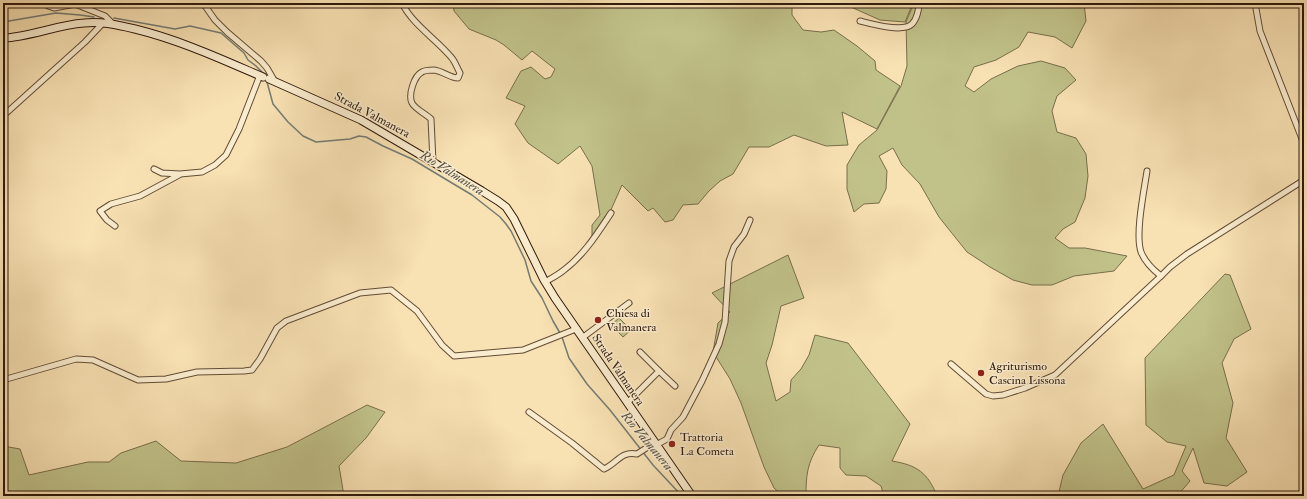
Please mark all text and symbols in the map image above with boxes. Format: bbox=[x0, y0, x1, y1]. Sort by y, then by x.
street label: Strada Valmanera bbox=[332, 89, 413, 142]
water label: Rio Valmanera bbox=[416, 146, 487, 199]
place label: Chiesa di Valmanera bbox=[606, 306, 657, 335]
marker: Chiesa di Valmanera bbox=[593, 315, 603, 325]
street label: Strada Valmanera bbox=[588, 331, 648, 410]
place label: Agriturismo Cascina Lissona bbox=[988, 359, 1067, 388]
marker: Agriturismo Cascina Lissona bbox=[976, 368, 986, 378]
water label: Rio Valmanera bbox=[617, 407, 676, 474]
place label: Trattoria La Cometa bbox=[680, 430, 735, 459]
marker: Trattoria La Cometa bbox=[667, 439, 677, 449]

